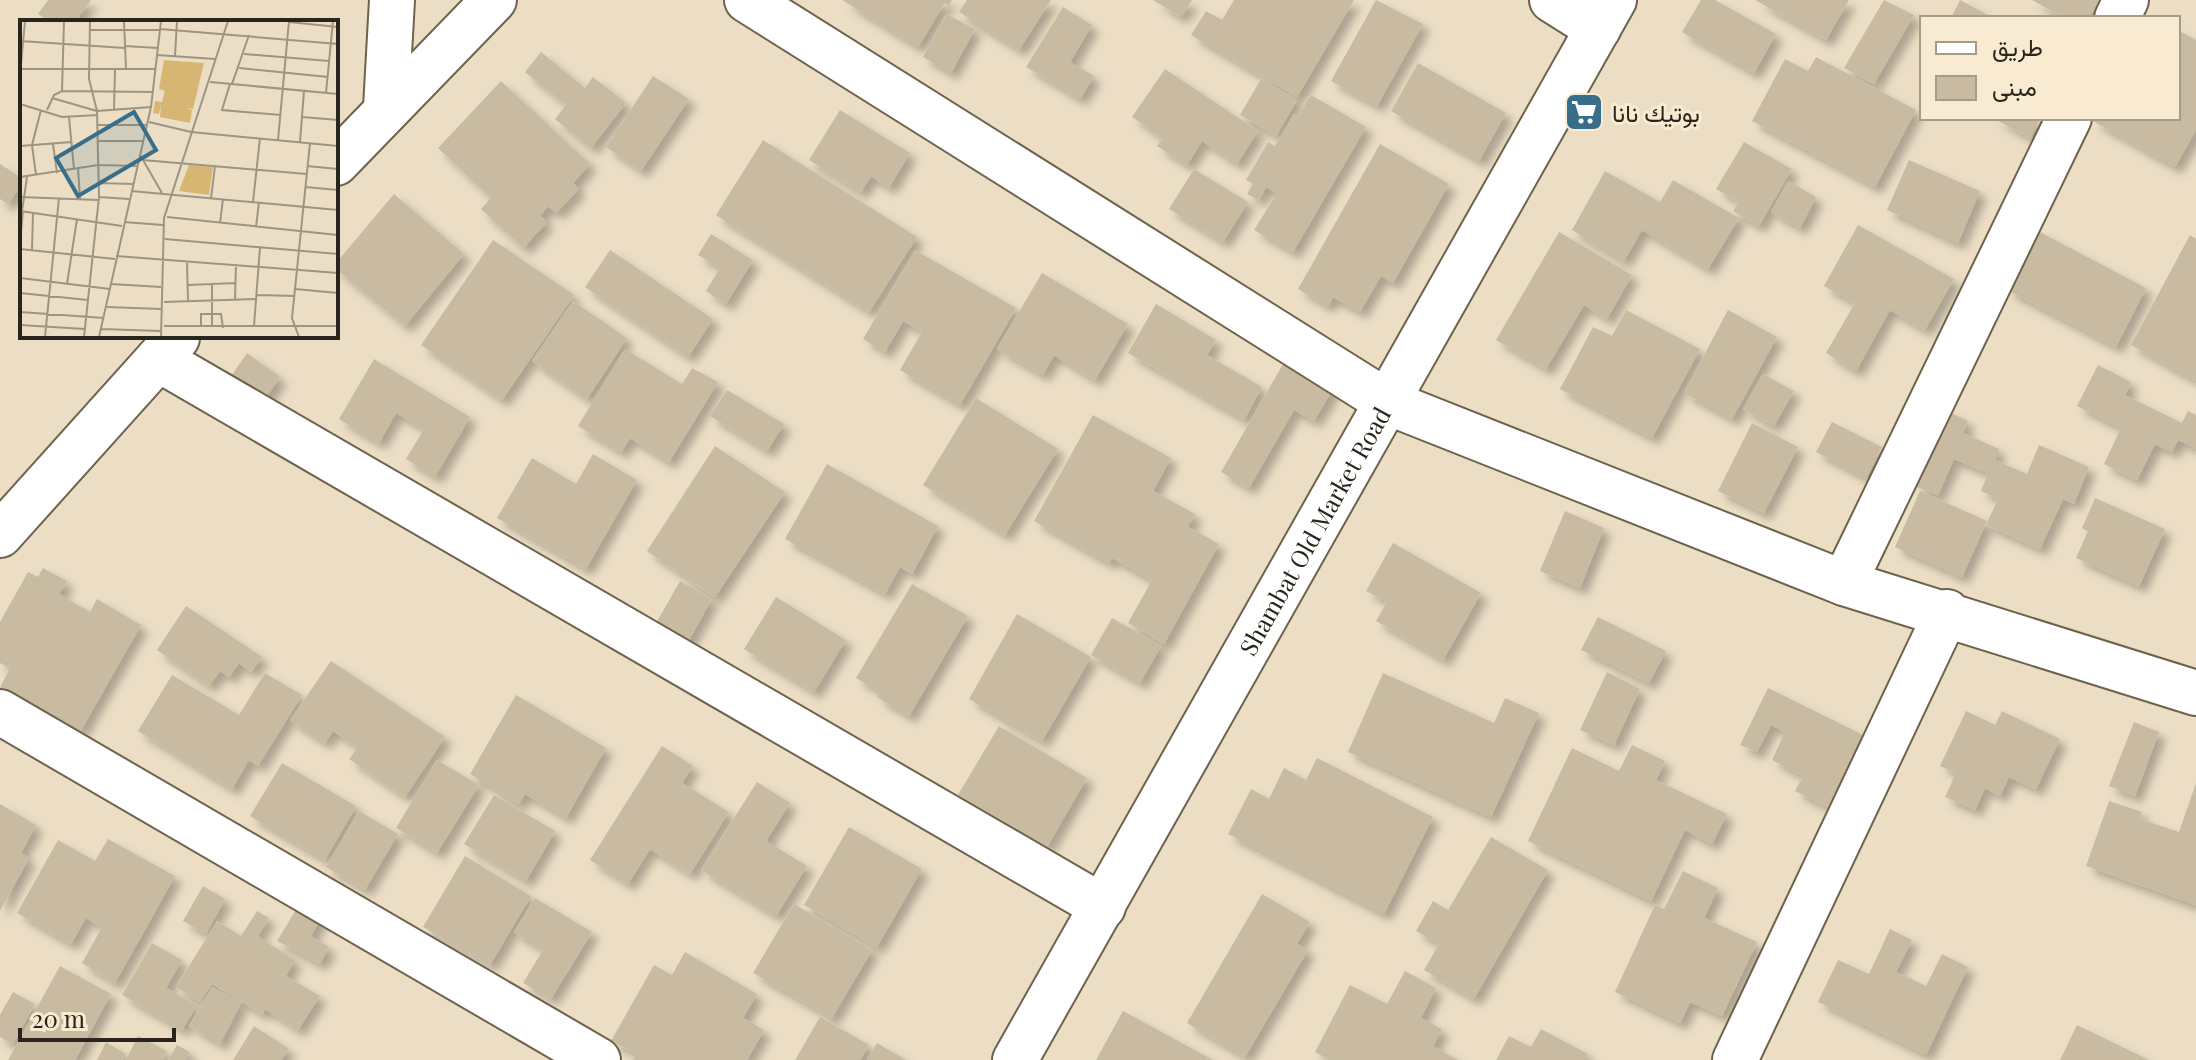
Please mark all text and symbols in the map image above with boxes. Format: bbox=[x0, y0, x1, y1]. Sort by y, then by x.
legend bbox=[1920, 16, 2180, 120]
inset map bbox=[20, 20, 338, 338]
text: طريق bbox=[1992, 30, 2043, 63]
text: مبنى bbox=[1992, 70, 2037, 102]
supermarket icon: بوتيك نانا bbox=[1563, 91, 1605, 133]
place label: بوتيك نانا bbox=[1612, 96, 1700, 129]
street label: Shambat Old Market Road bbox=[1231, 401, 1397, 661]
scale bar bbox=[20, 992, 174, 1042]
text: 20 m bbox=[32, 1002, 85, 1034]

